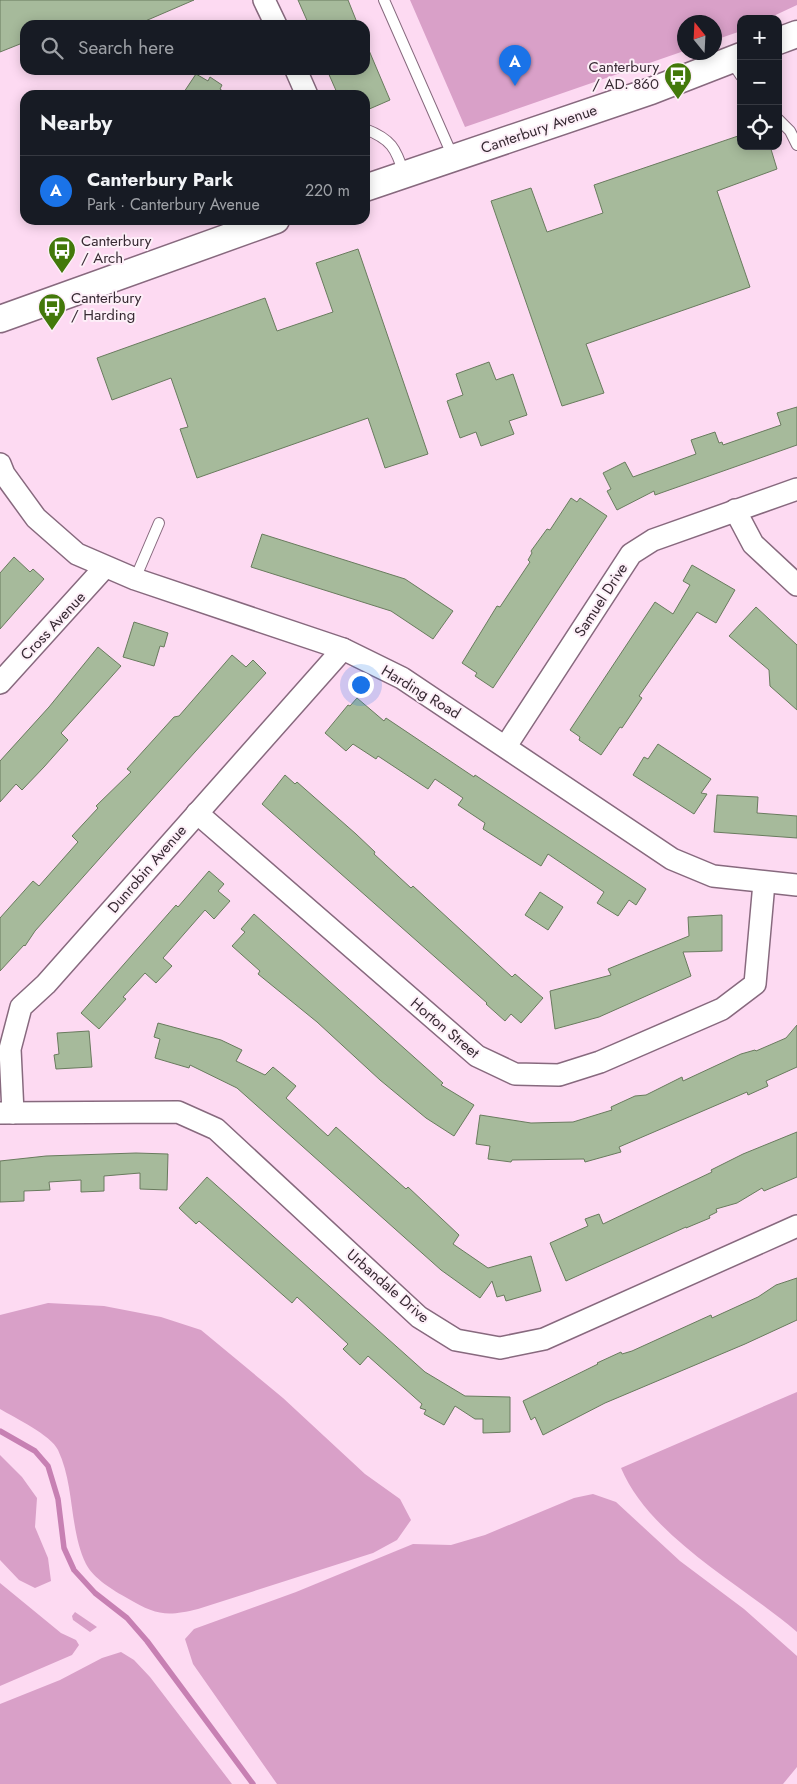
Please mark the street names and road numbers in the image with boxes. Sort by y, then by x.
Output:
street label: Canterbury Avenue [478,99,600,159]
street label: Samuel Drive [569,559,633,641]
street label: Cross Avenue [15,587,91,665]
street label: Harding Road [377,660,465,724]
street label: Dunrobin Avenue [102,820,192,918]
street label: Horton Street [406,993,485,1064]
street label: Urbandale Drive [342,1244,434,1328]

